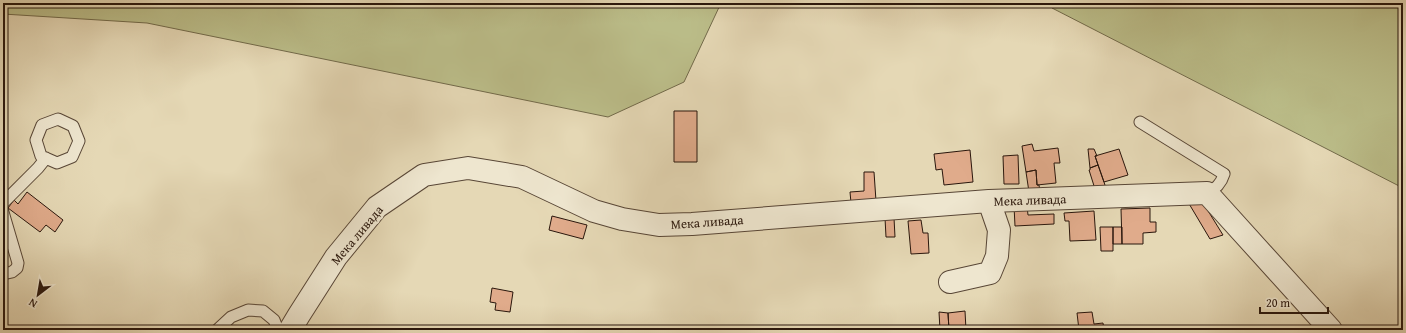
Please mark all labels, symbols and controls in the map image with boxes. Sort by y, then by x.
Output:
street label: Мека ливада [993,189,1068,211]
street label: Мека ливада [326,200,388,269]
street label: Мека ливада [670,210,745,234]
north arrow [18,275,58,315]
scale bar [1260,289,1328,315]
text: N [25,294,40,312]
text: 20 m [1266,294,1290,311]

